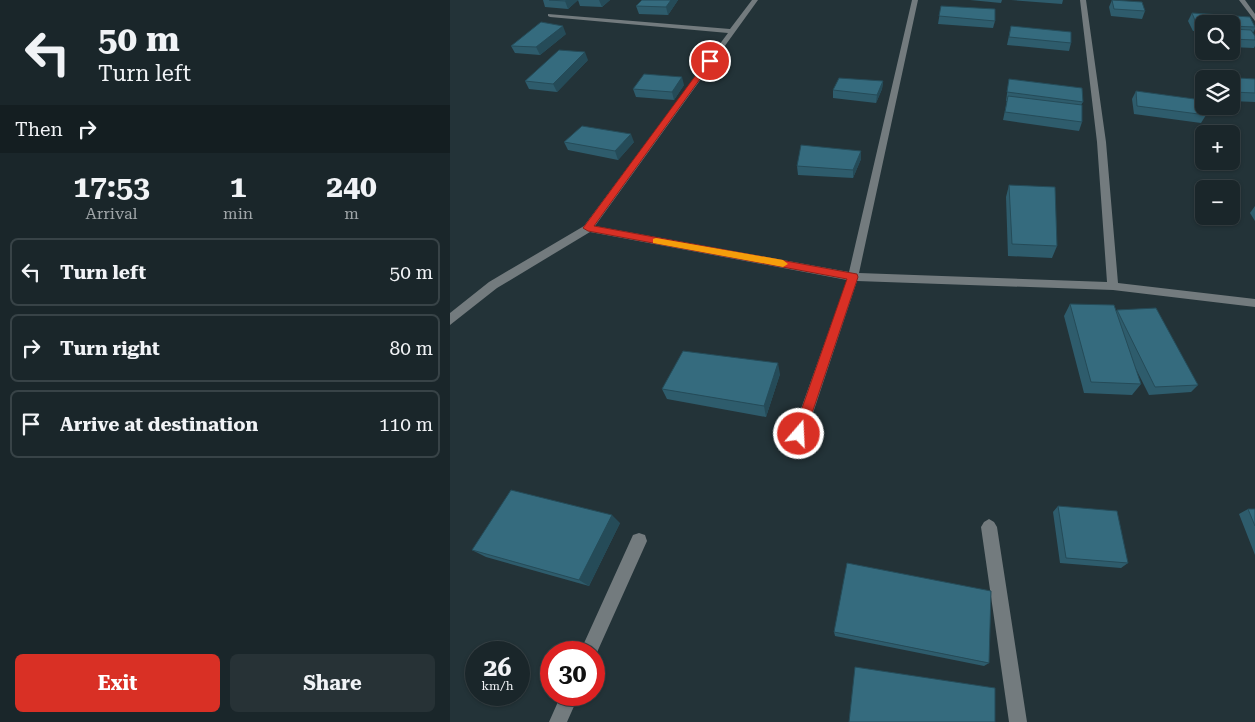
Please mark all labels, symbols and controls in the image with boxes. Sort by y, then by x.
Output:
map controls [1195,15,1240,225]
button: search [1195,15,1240,60]
text: 50 m [98,19,180,60]
icon: left [15,20,80,85]
pin [689,40,731,82]
icon: arrive [696,47,724,75]
text: Turn left [98,61,191,86]
button: layers [1195,70,1240,115]
icon: right [73,115,101,143]
text: Then [15,118,63,141]
button: + [1195,125,1240,170]
text: 17:53 [73,169,150,204]
text: 1 [230,169,246,204]
text: 240 [326,169,377,204]
button: − [1195,180,1240,225]
text: Arrival [86,204,138,223]
text: min [223,204,253,223]
text: m [344,204,359,223]
icon: left [17,258,45,286]
text: Turn left [60,261,146,284]
text: 50 m [390,261,433,284]
icon: right [17,334,45,362]
text: Turn right [60,337,160,360]
text: 80 m [390,337,433,360]
position arrow [772,407,824,459]
icon: arrive [17,410,45,438]
text: Arrive at destination [60,413,258,436]
text: 110 m [379,413,433,436]
speed limit sign: 30 [540,641,605,706]
text: 26 [483,653,512,682]
button: Exit [15,654,220,712]
button: Share [230,654,435,712]
text: km/h [481,679,514,693]

